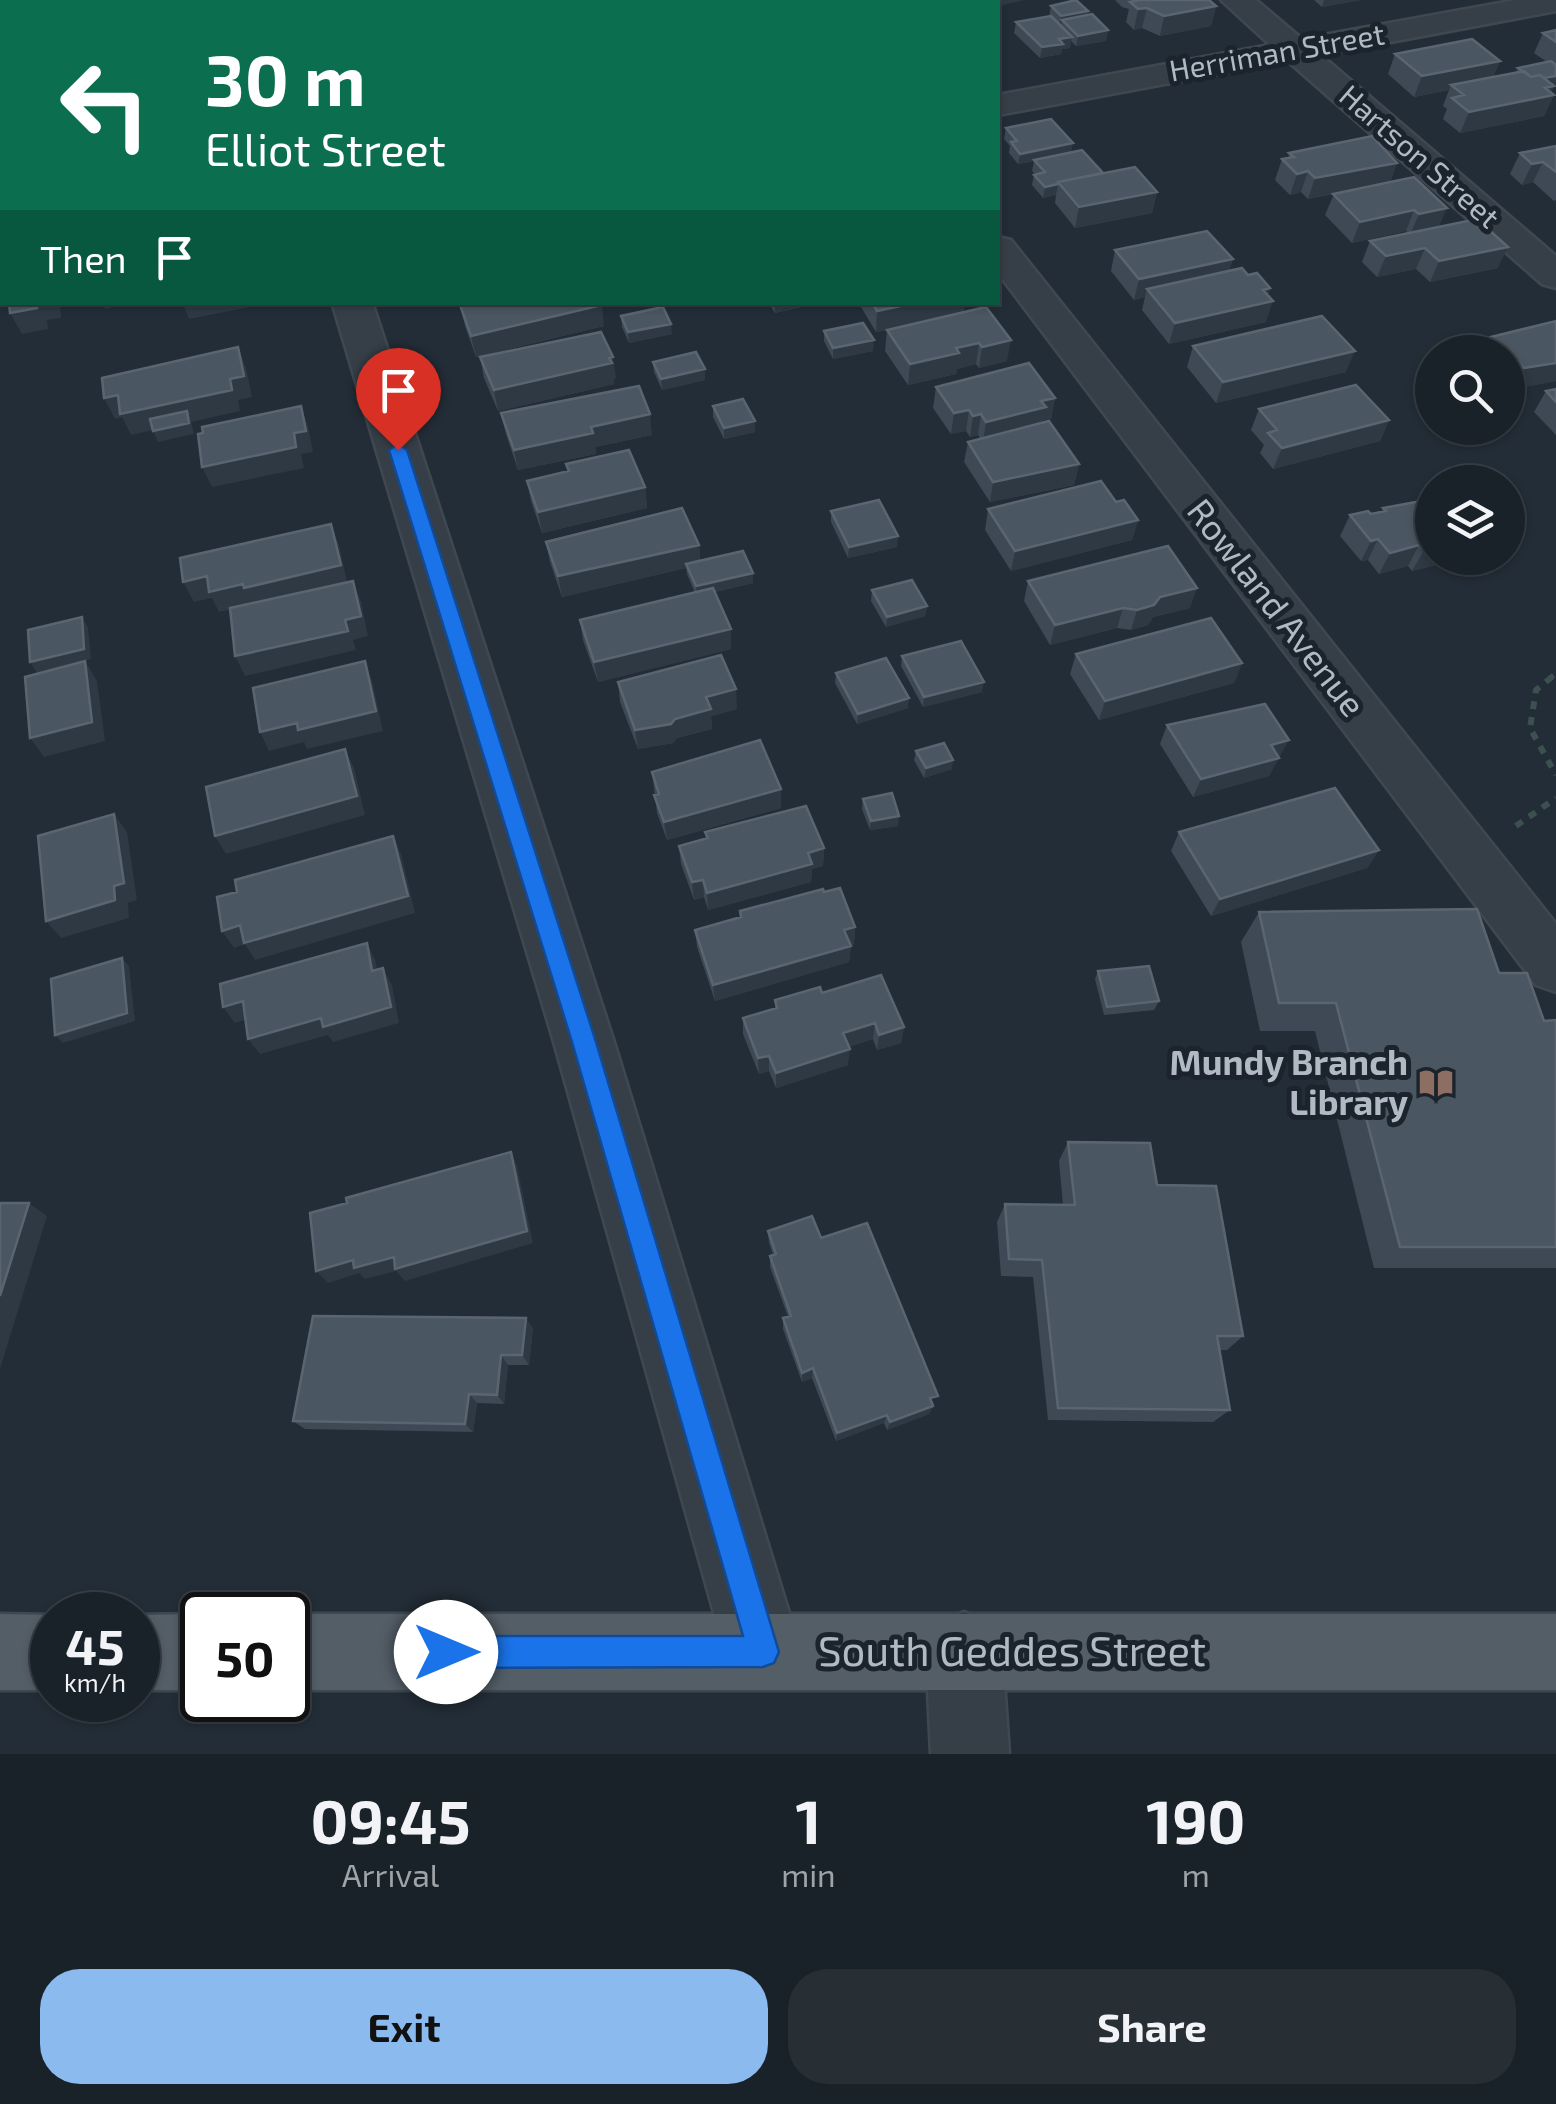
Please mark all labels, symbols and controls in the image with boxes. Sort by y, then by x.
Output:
street label: Herriman Street [1166,14,1387,88]
text: 30 m [205,36,366,120]
icon: left [40,40,170,170]
street label: Hartson Street [1333,76,1507,235]
text: Elliot Street [205,121,446,175]
icon: arrive [147,230,202,285]
text: Then [40,235,127,281]
map controls [1415,335,1525,575]
button: search [1415,335,1525,445]
pin [356,348,441,451]
icon: arrive [371,363,426,418]
button: layers [1415,465,1525,575]
street label: Rowland Avenue [1180,490,1375,724]
place label: Mundy Branch Library [1170,1040,1408,1123]
library icon: Mundy Branch Library [1417,1064,1455,1102]
speed limit sign: 50 [180,1592,310,1722]
position arrow [394,1600,498,1704]
text: 45 [65,1615,125,1675]
street label: South Geddes Street [818,1624,1206,1674]
text: km/h [64,1667,126,1697]
text: 09:45 [311,1784,471,1856]
text: 1 [795,1784,821,1856]
text: 190 [1146,1784,1245,1856]
text: Arrival [342,1855,439,1893]
text: min [781,1855,836,1893]
text: m [1182,1855,1210,1893]
button: Exit [40,1969,768,2084]
button: Share [788,1969,1516,2084]

